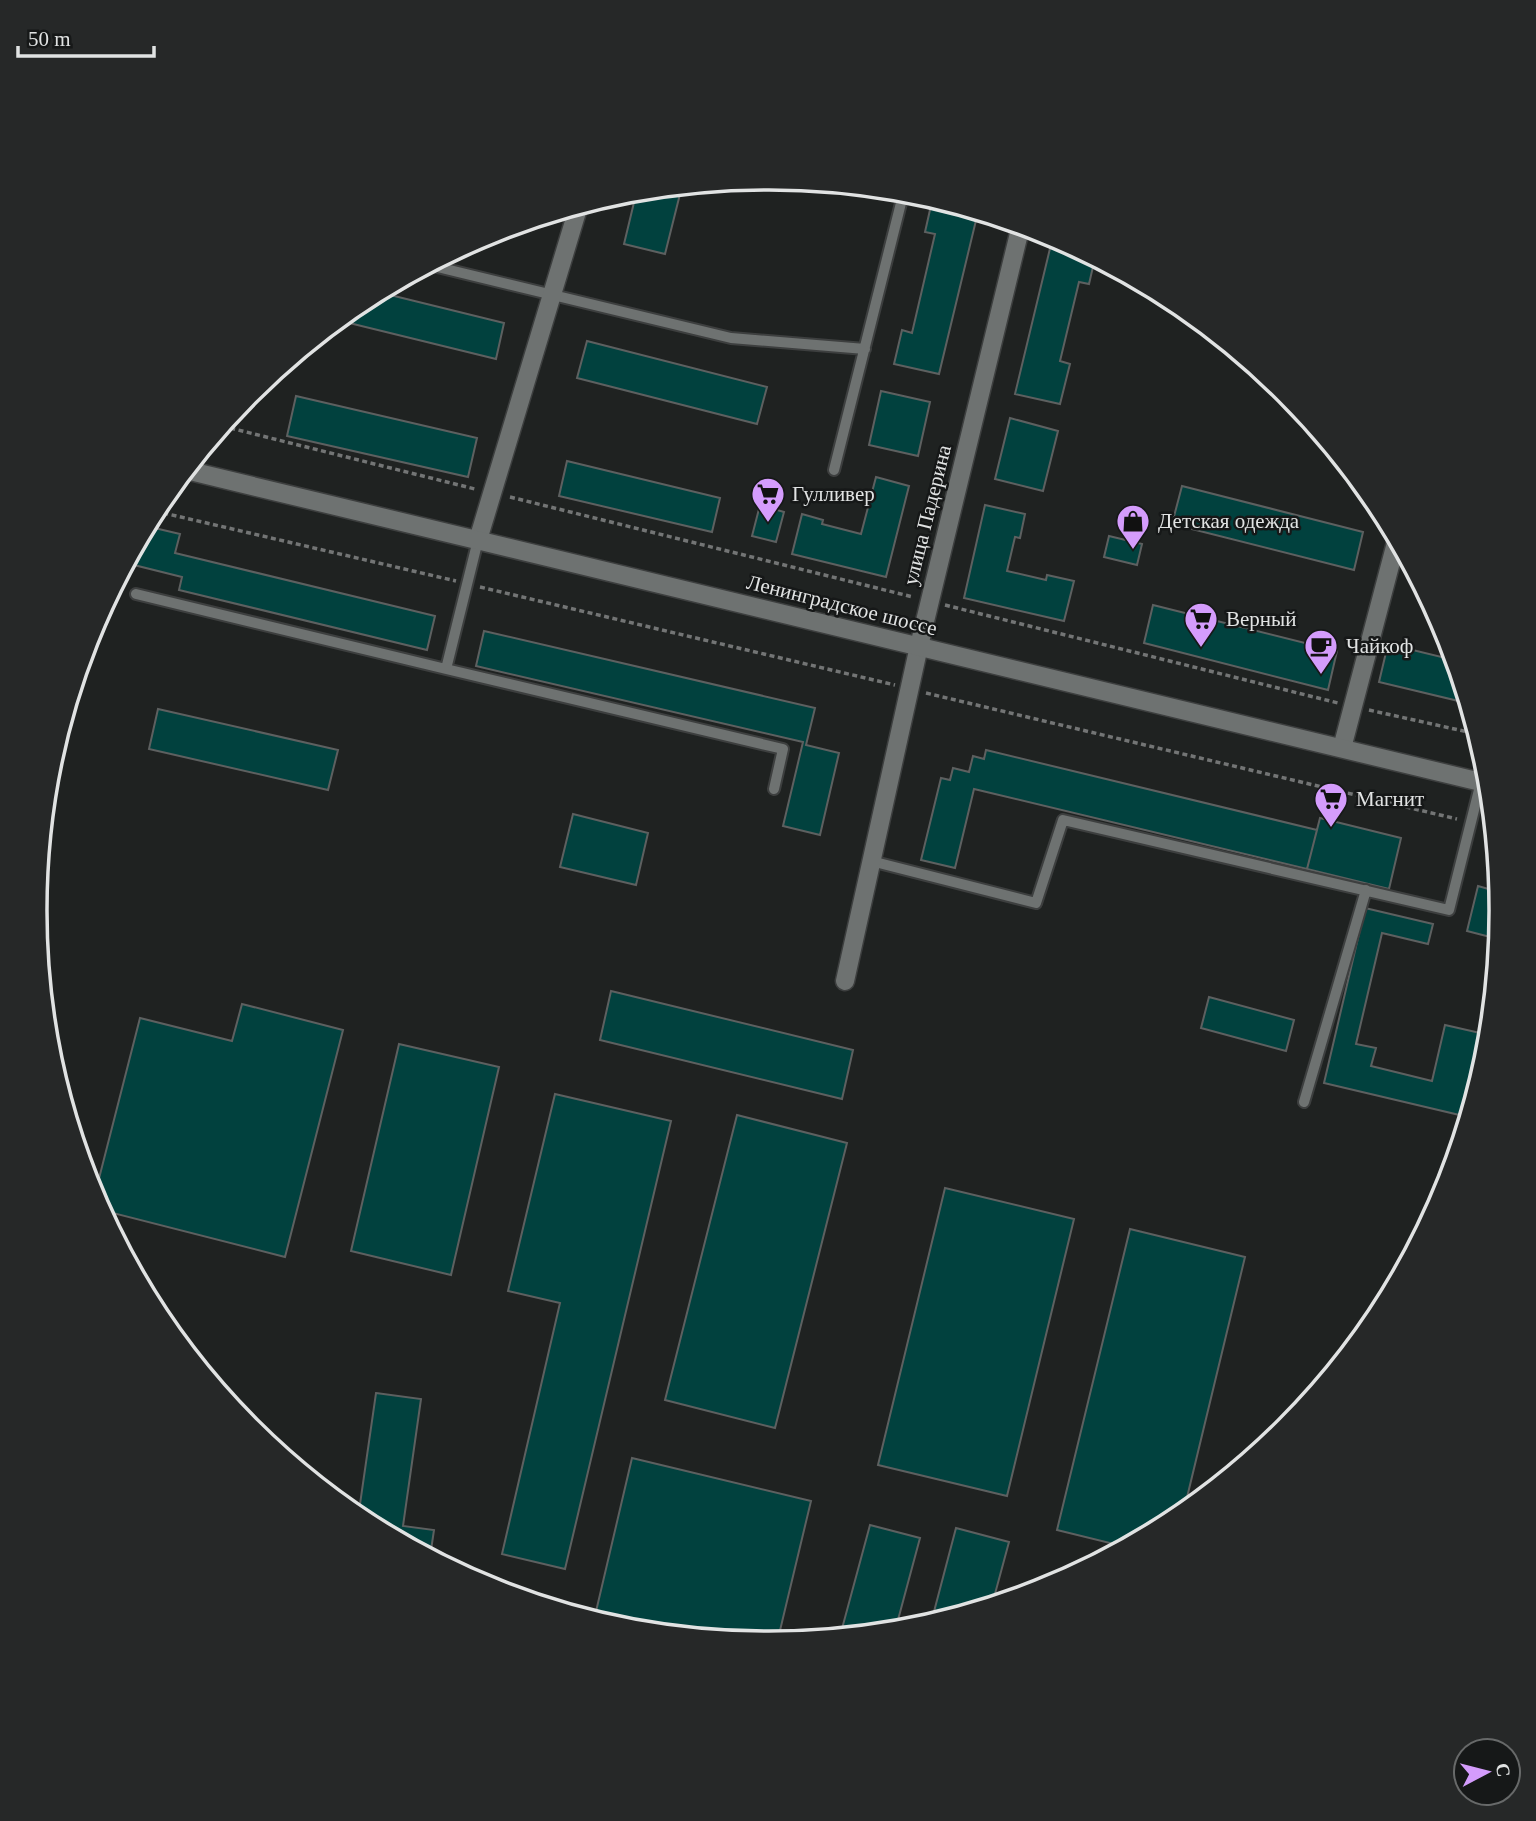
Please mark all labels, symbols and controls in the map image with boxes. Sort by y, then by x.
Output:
scale bar [18,14,154,58]
text: 50 m [28,27,71,51]
street label: улица Падерина [898,442,956,588]
supermarket icon: Гулливер [749,475,787,524]
place label: Гулливер [792,482,875,506]
shop icon: Детская одежда [1114,502,1152,551]
place label: Детская одежда [1158,509,1300,533]
street label: Ленинградское шоссе [744,570,940,640]
supermarket icon: Верный [1182,600,1220,649]
place label: Верный [1226,607,1296,631]
cafe icon: Чайкоф [1302,627,1340,676]
place label: Чайкоф [1346,634,1413,658]
supermarket icon: Магнит [1312,780,1350,829]
place label: Магнит [1356,787,1424,811]
north arrow [1452,1737,1522,1807]
text: С [1492,1762,1515,1778]

